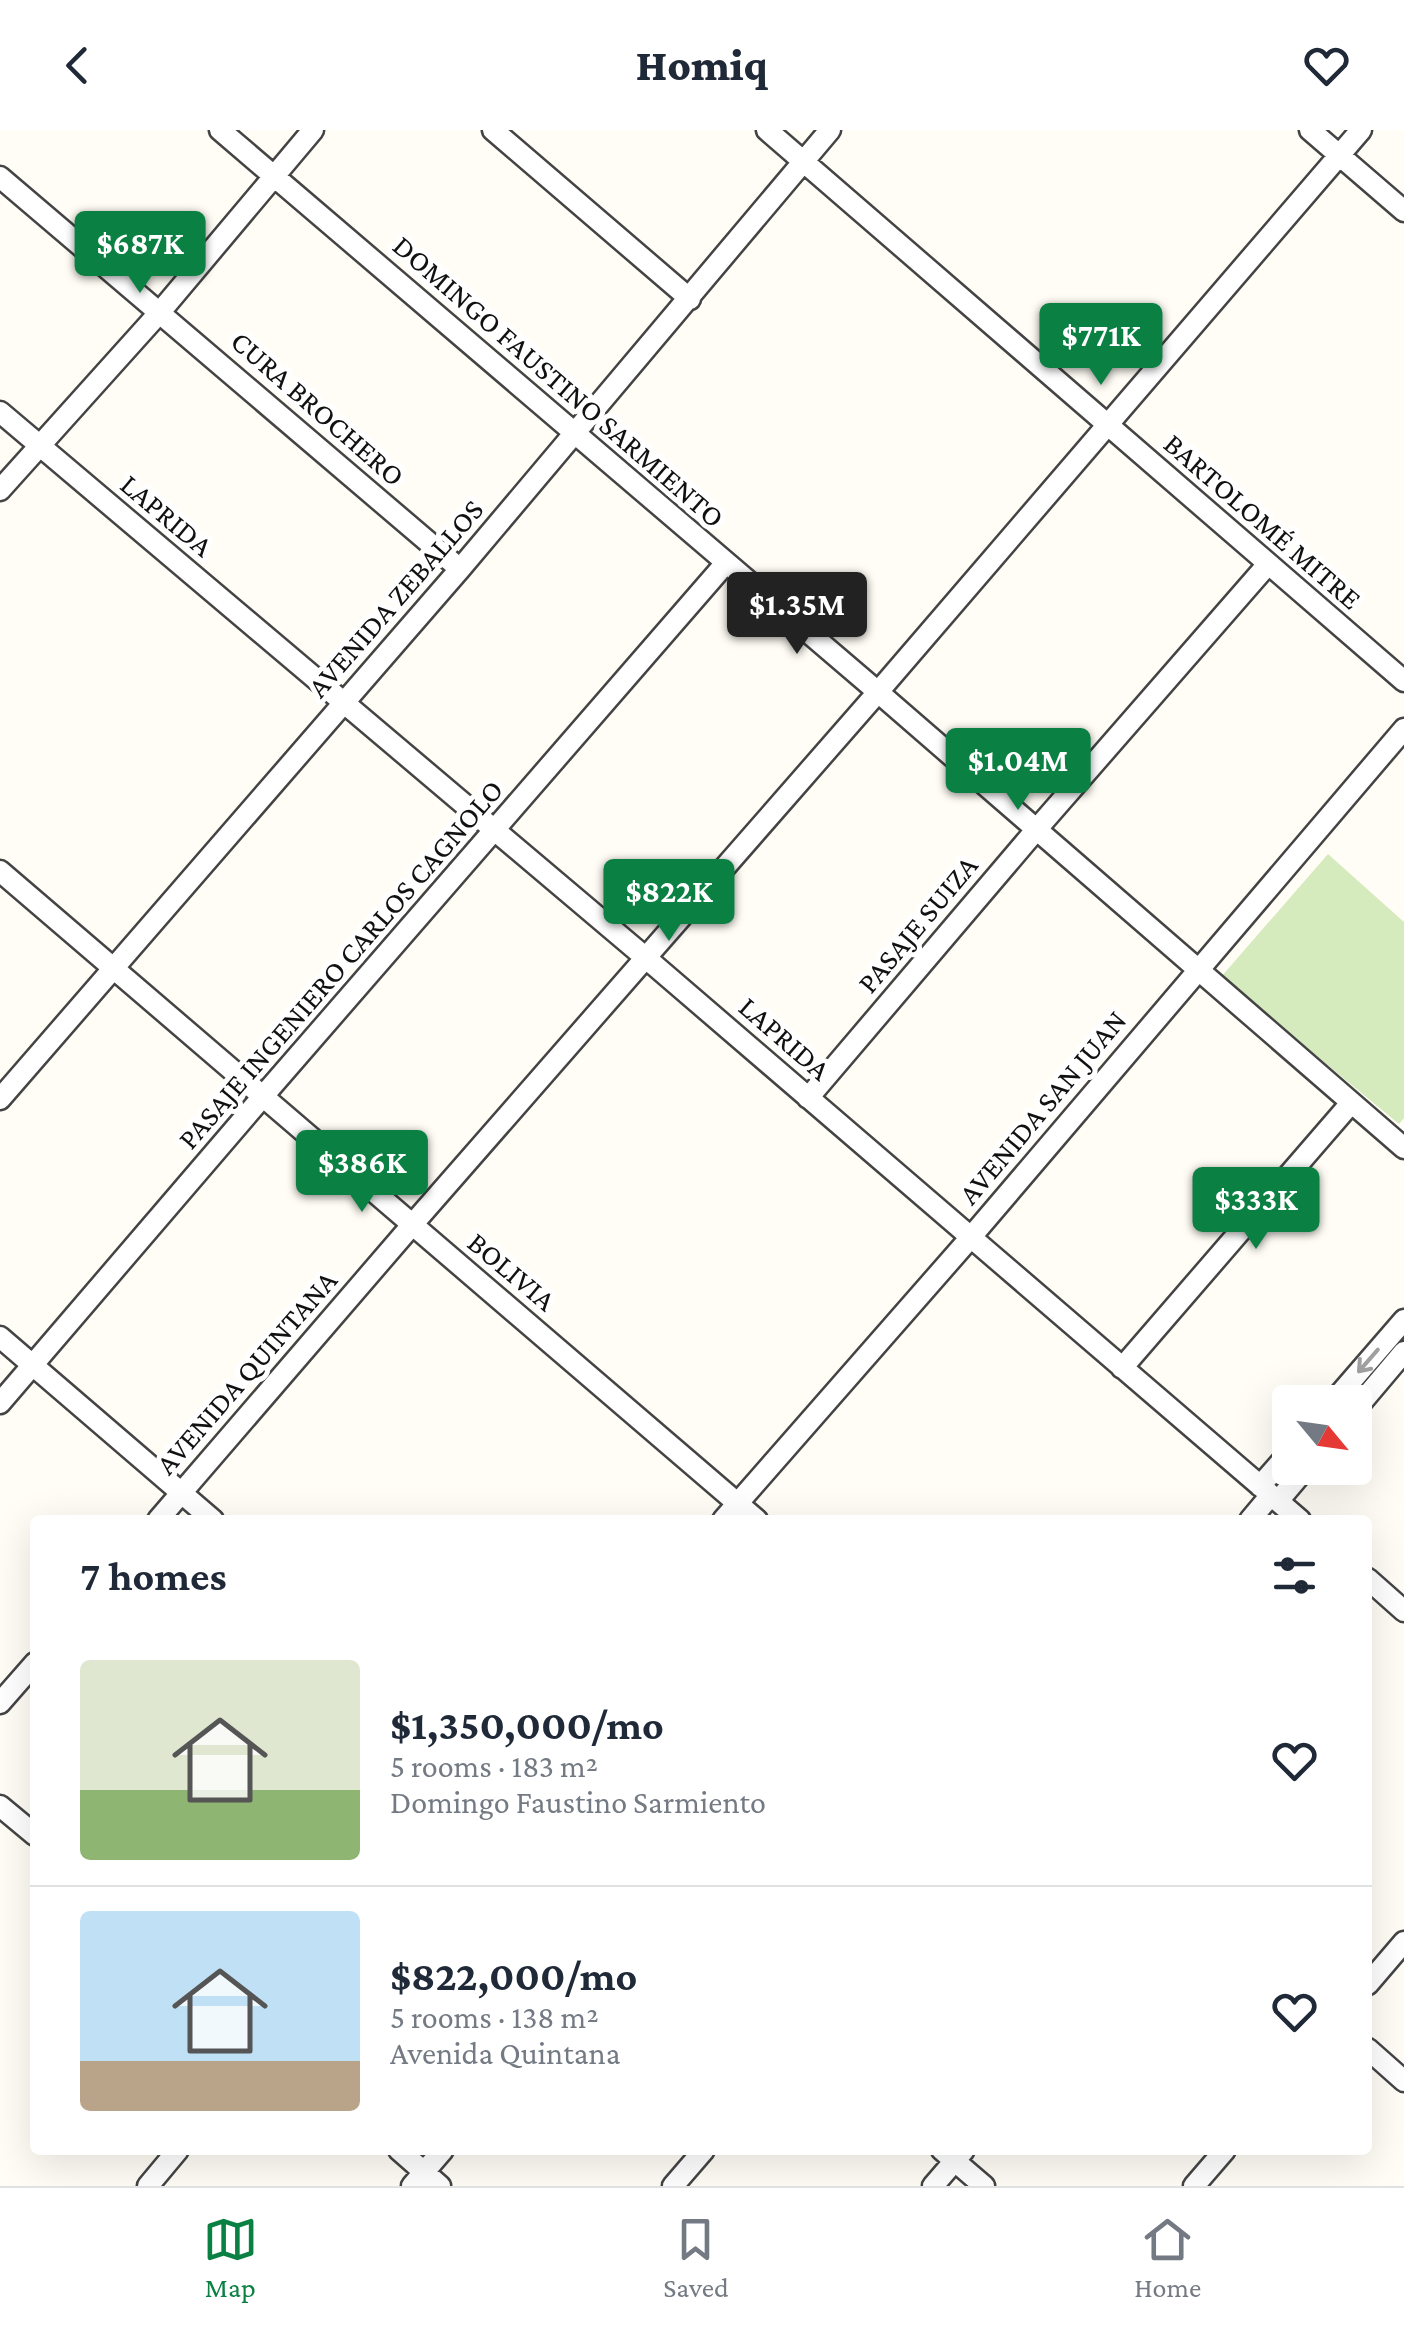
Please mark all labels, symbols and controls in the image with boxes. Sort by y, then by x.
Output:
icon: back [50,38,105,93]
icon: heart [1299,38,1354,93]
text: Homiq [636,40,768,90]
pin: $687K [70,211,210,296]
text: $687K [97,225,183,261]
street label: DOMINGO FAUSTINO SARMIENTO [387,228,731,534]
pin: $771K [1031,303,1171,388]
text: $771K [1061,317,1141,353]
street label: CURA BROCHERO [225,324,411,492]
street label: BARTOLOMÉ MITRE [1158,426,1368,616]
street label: LAPRIDA [114,467,220,563]
street label: AVENIDA ZEBALLOS [300,493,490,703]
pin: $1.35M [716,572,878,657]
text: $1.35M [749,586,845,622]
pin: $1.04M [937,728,1099,813]
text: $1.04M [968,742,1068,778]
street label: PASAJE INGENIERO CARLOS CAGNOLO [171,773,509,1155]
street label: PASAJE SUIZA [850,848,984,999]
pin: $822K [599,859,739,944]
text: $822K [625,873,713,909]
street label: LAPRIDA [733,990,838,1087]
street label: AVENIDA SAN JUAN [951,1004,1133,1210]
pin: $386K [292,1130,432,1215]
text: $386K [318,1144,406,1180]
pin: $333K [1186,1167,1326,1252]
text: $333K [1215,1181,1298,1217]
street label: BOLIVIA [462,1225,563,1318]
street label: AVENIDA QUINTANA [149,1263,344,1480]
one-way arrow [1357,1348,1380,1373]
north arrow [1272,1385,1372,1485]
map controls [1272,1385,1372,1485]
icon: filters [1267,1548,1322,1603]
text: 7 homes [80,1552,227,1599]
icon: home [160,1700,280,1820]
text: $1,350,000/mo [390,1701,664,1748]
icon: heart [1267,1733,1322,1788]
text: 5 rooms · 183 m² [390,1748,598,1784]
text: Domingo Faustino Sarmiento [390,1784,766,1820]
icon: home [160,1951,280,2071]
text: $822,000/mo [390,1952,637,1999]
icon: heart [1267,1984,1322,2039]
text: 5 rooms · 138 m² [390,1999,599,2035]
text: Avenida Quintana [390,2035,620,2071]
tab: Map [203,2212,258,2303]
tab: Saved [663,2212,729,2303]
tab: Home [1134,2212,1201,2303]

